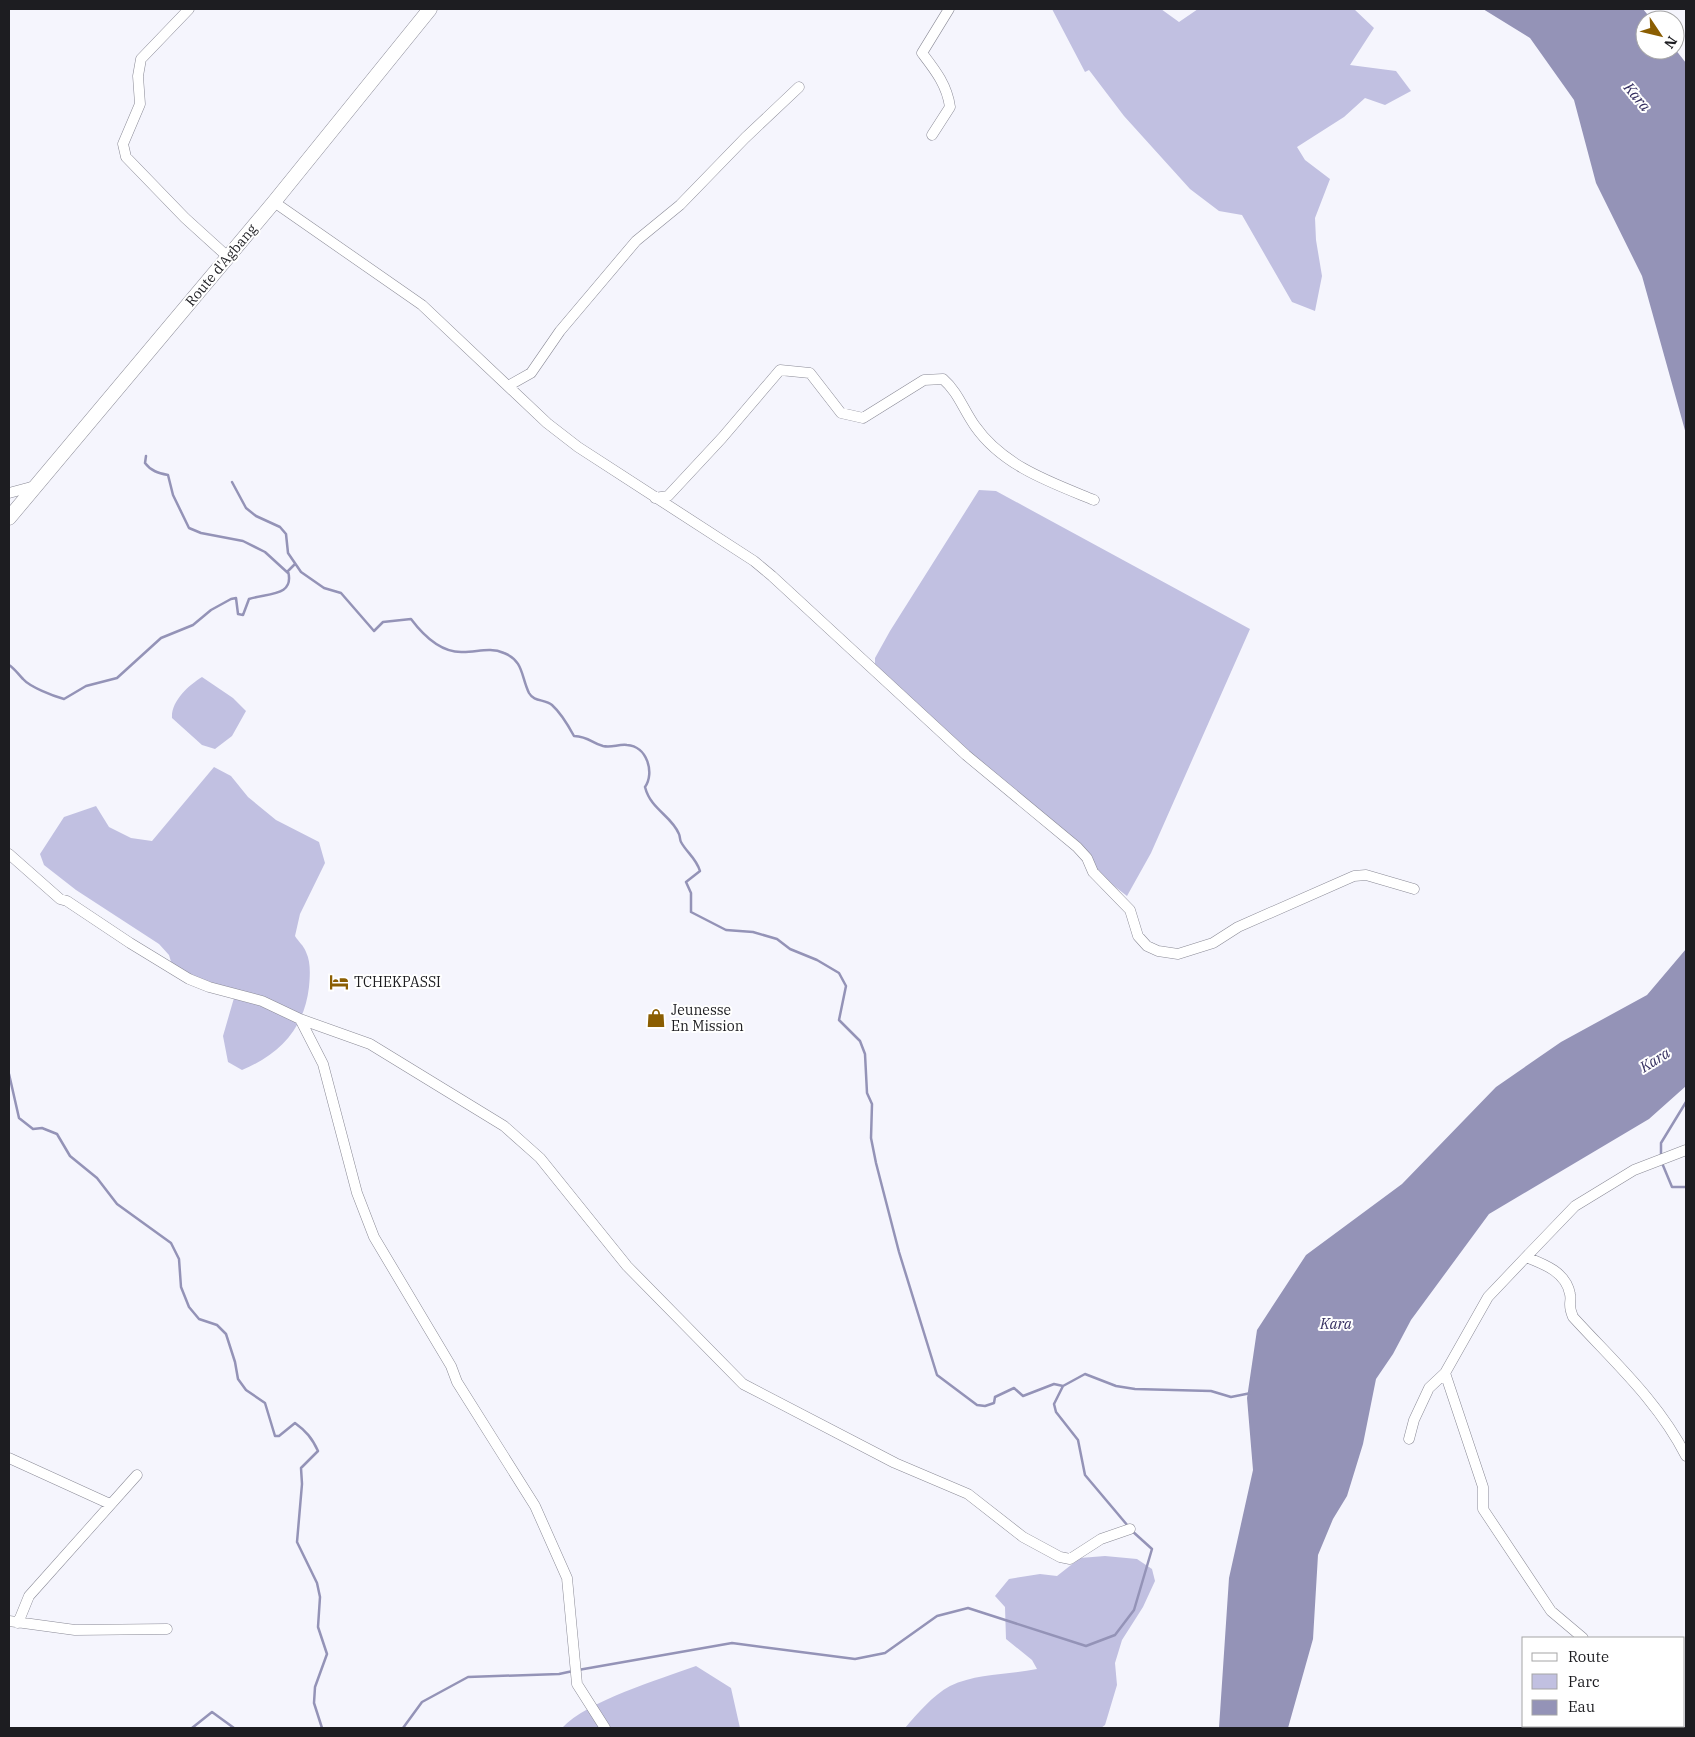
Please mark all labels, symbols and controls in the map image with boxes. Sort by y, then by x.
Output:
north arrow [1635,10,1685,60]
text: N [1660,33,1681,52]
water label: Kara [1619,78,1655,116]
street label: Route d'Agbang [181,220,261,310]
hotel icon: TCHEKPASSI [328,971,350,993]
place label: TCHEKPASSI [354,973,441,991]
place label: Jeunesse En Mission [671,1001,744,1035]
shop icon: Jeunesse En Mission [645,1007,667,1029]
water label: Kara [1635,1043,1674,1077]
water label: Kara [1319,1314,1353,1333]
legend [1522,1637,1685,1727]
text: Route [1568,1647,1609,1666]
text: Parc [1568,1672,1600,1691]
text: Eau [1568,1697,1595,1716]

